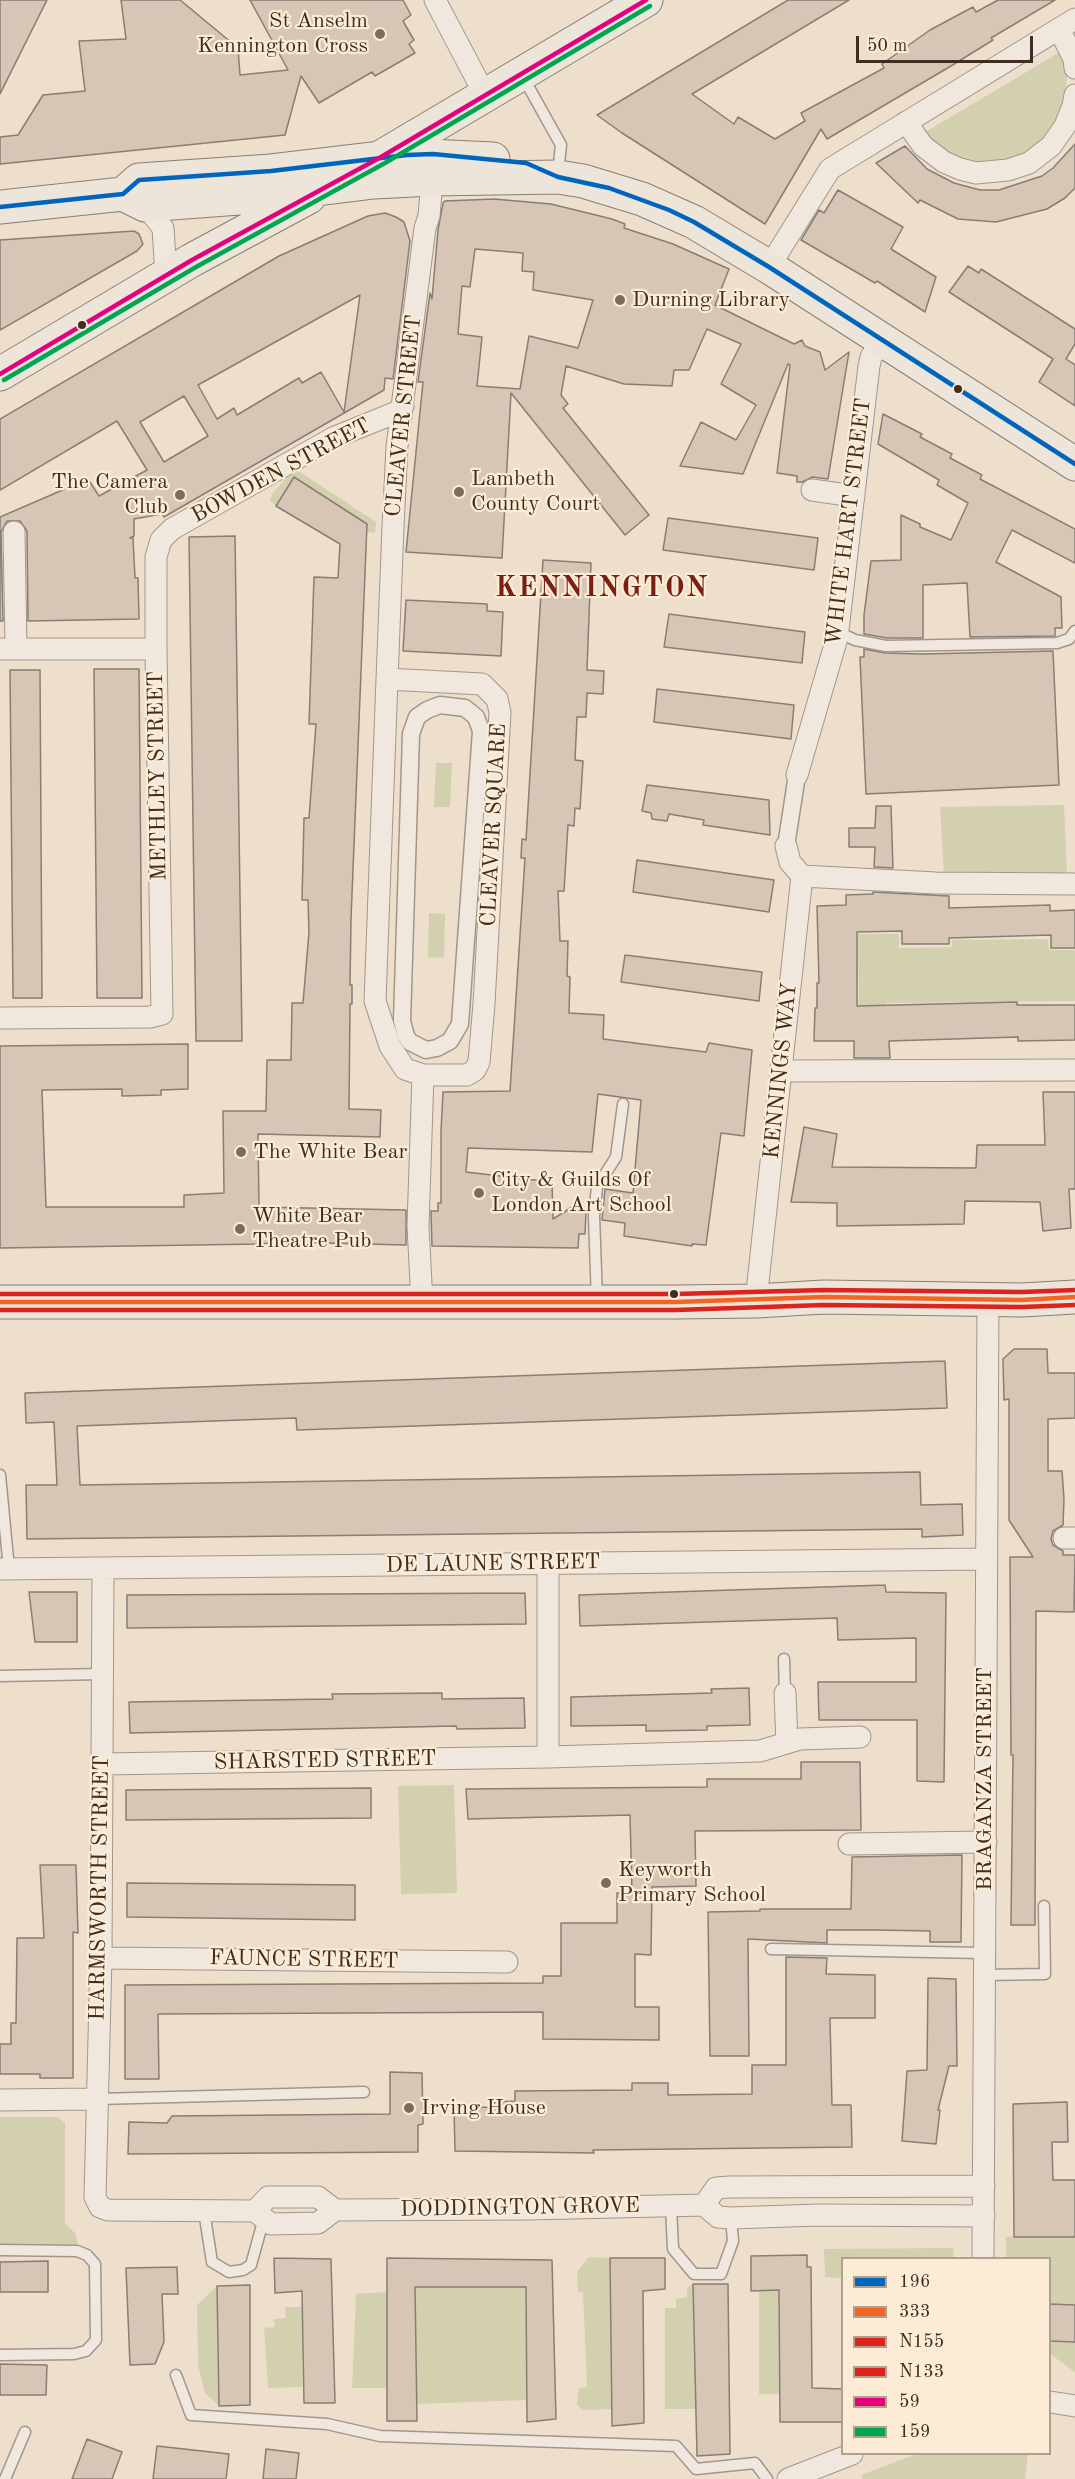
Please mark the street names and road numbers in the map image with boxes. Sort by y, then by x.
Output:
street label: CLEAVER STREET [380,314,428,518]
street label: WHITE HART STREET [821,397,877,647]
street label: BOWDEN STREET [187,413,375,529]
street label: METHLEY STREET [143,671,173,881]
street label: CLEAVER SQUARE [475,723,513,927]
street label: KENNINGS WAY [759,981,803,1161]
street label: DE LAUNE STREET [385,1549,601,1579]
street label: BRAGANZA STREET [972,1667,998,1891]
street label: SHARSTED STREET [214,1746,436,1776]
street label: HARMSWORTH STREET [84,1755,116,2021]
street label: FAUNCE STREET [209,1945,399,1975]
street label: DODDINGTON GROVE [400,2193,640,2223]

